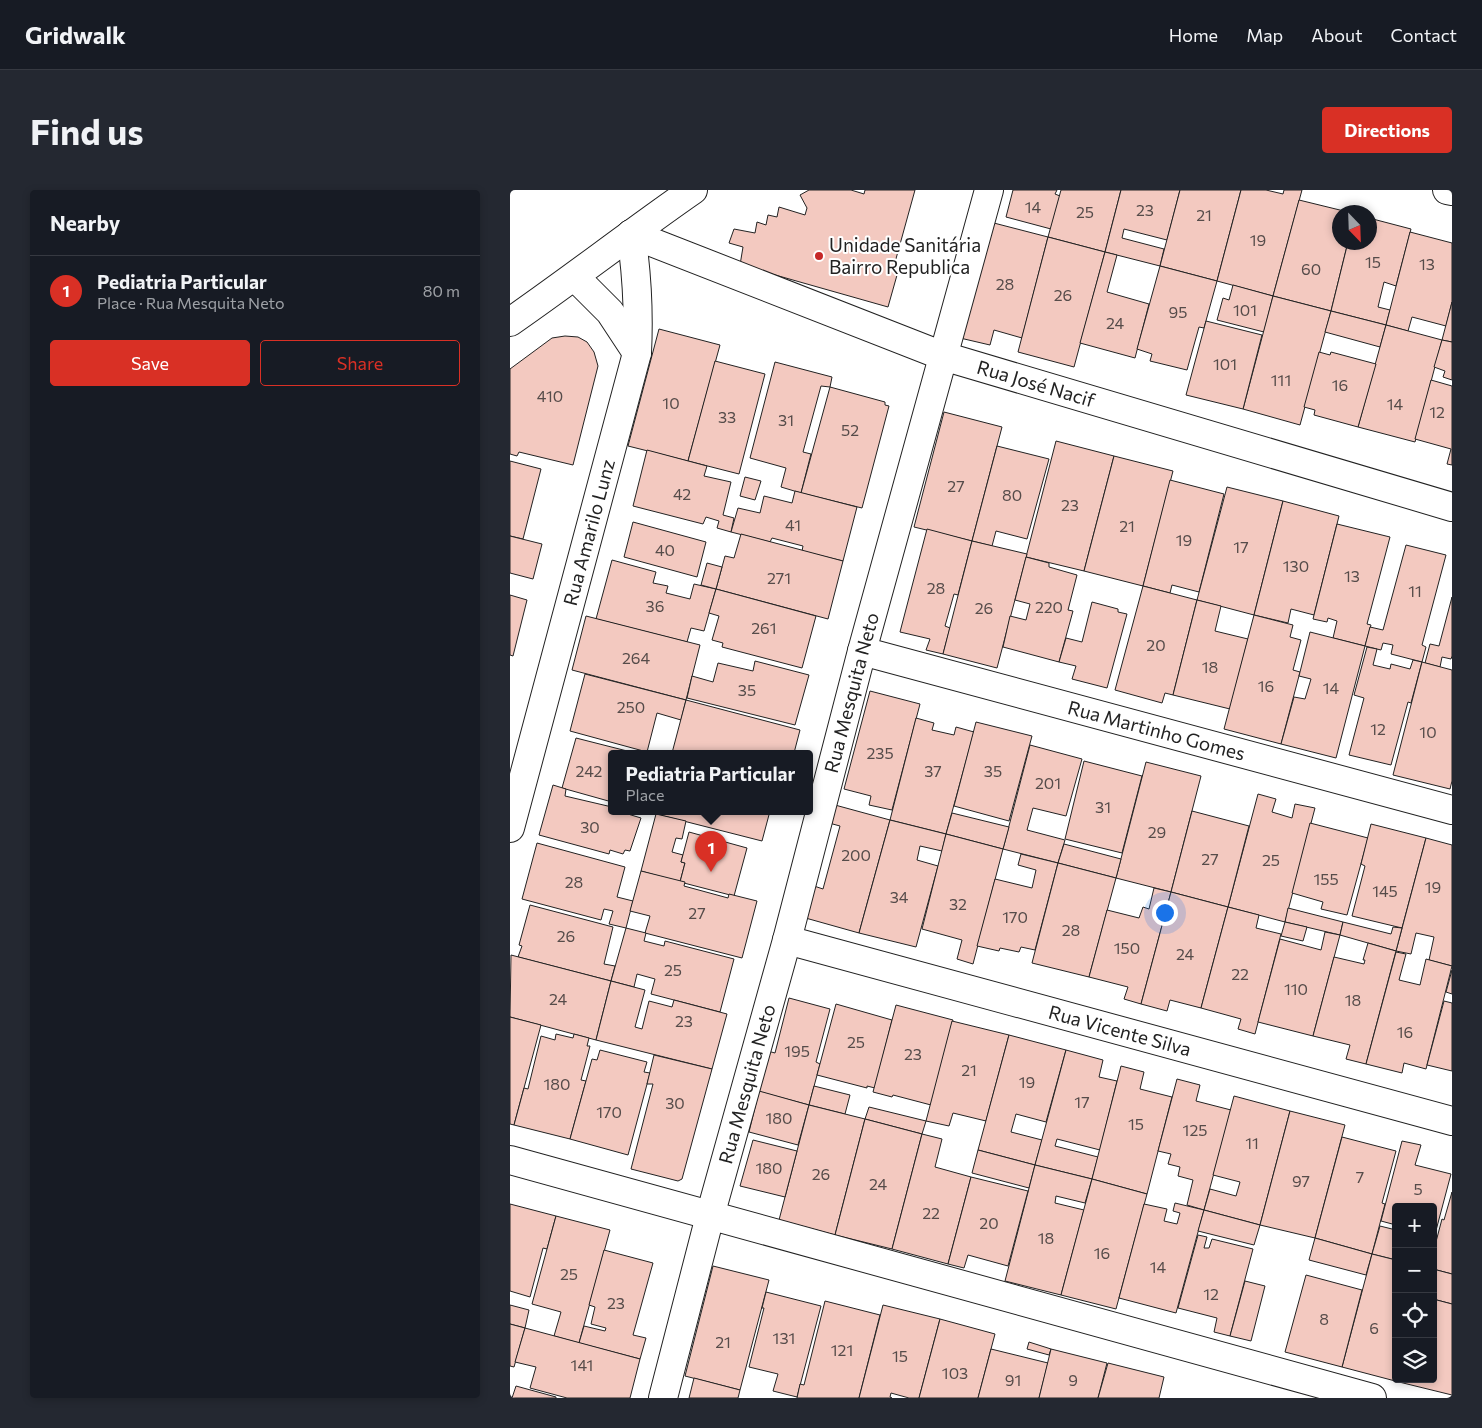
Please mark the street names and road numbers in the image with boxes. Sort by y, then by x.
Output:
street label: Rua José Nacif [974,355,1098,412]
street label: Rua Amarilo Lunz [558,457,619,608]
street label: Rua Mesquita Neto [819,610,883,775]
street label: Rua Martinho Gomes [1066,695,1248,765]
street label: Rua Vicente Silva [1046,1000,1194,1060]
street label: Rua Mesquita Neto [713,1001,780,1166]

